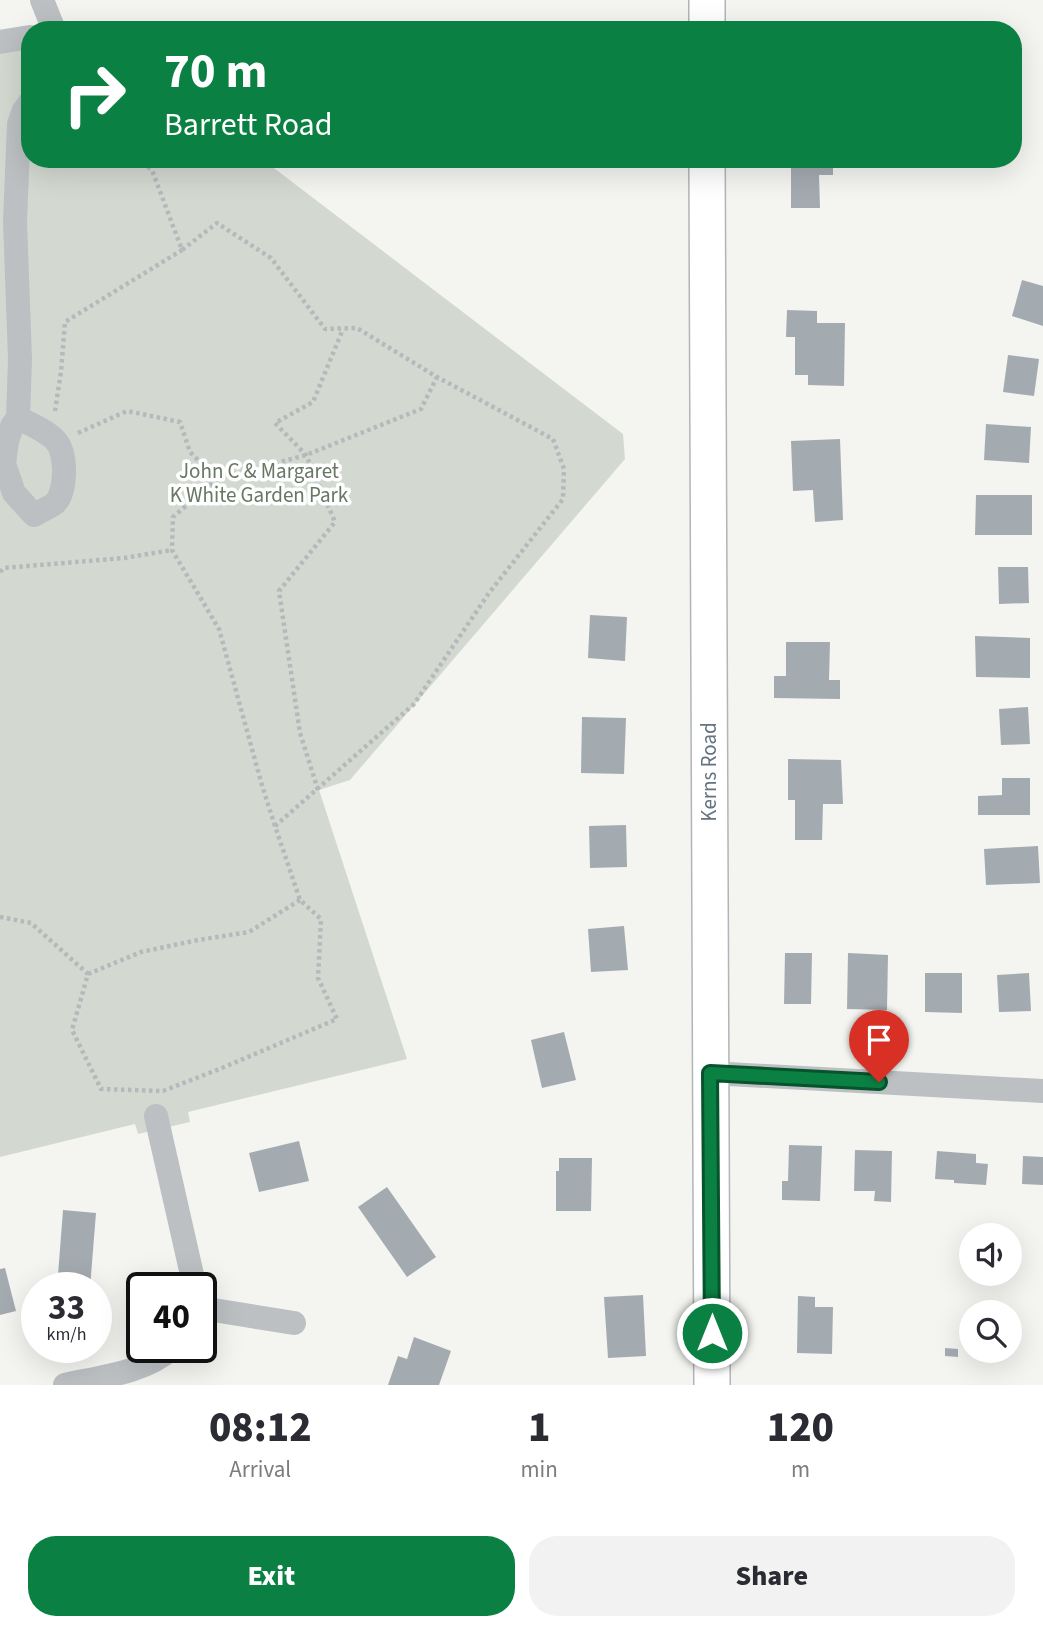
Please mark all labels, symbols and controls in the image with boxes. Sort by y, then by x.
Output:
text: 70 m [164,37,268,107]
icon: right [49,49,140,140]
text: Barrett Road [164,102,332,148]
park label: John C & Margaret K White Garden Park [170,456,349,510]
street label: Kerns Road [694,722,724,822]
pin [849,1010,909,1082]
icon: arrive [860,1021,898,1059]
map controls [959,1223,1022,1363]
button: sound [959,1223,1022,1286]
speed limit sign: 40 [126,1272,217,1363]
text: 33 [48,1283,85,1333]
position arrow [675,1296,749,1370]
button: search [959,1300,1022,1363]
text: km/h [47,1322,86,1347]
text: 08:12 [209,1398,312,1458]
text: 1 [528,1398,550,1458]
text: 120 [767,1398,834,1458]
text: Arrival [229,1453,291,1486]
text: min [521,1453,558,1486]
text: m [791,1453,810,1486]
button: Exit [28,1536,515,1616]
button: Share [529,1536,1015,1616]

